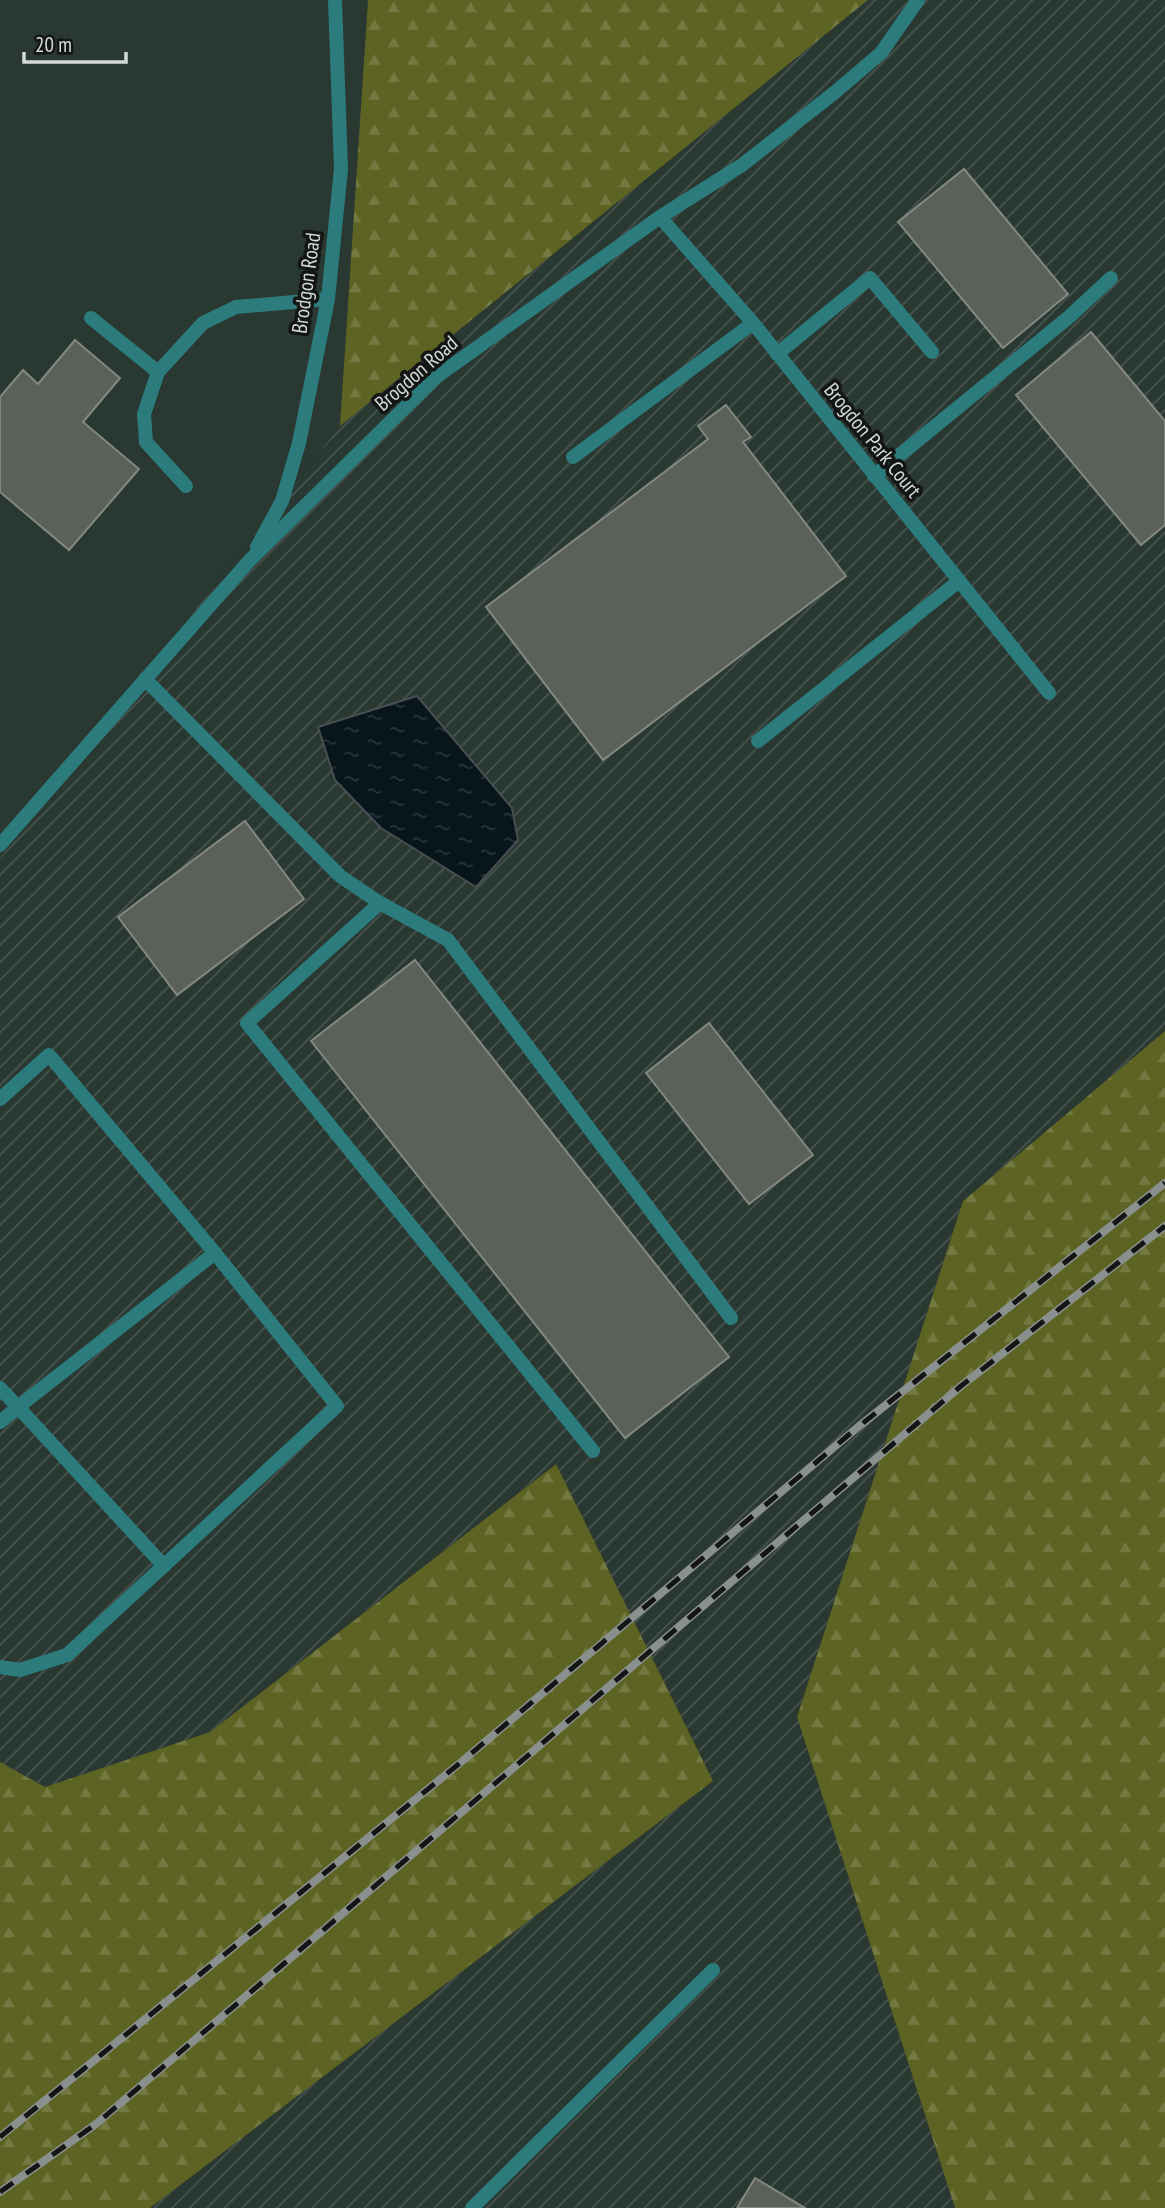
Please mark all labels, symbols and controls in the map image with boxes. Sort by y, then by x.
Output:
scale bar [24,21,126,65]
text: 20 m [35,31,72,58]
street label: Brodgon Road [286,231,326,335]
street label: Brogdon Road [369,330,463,416]
street label: Brogdon Park Court [818,377,928,503]

